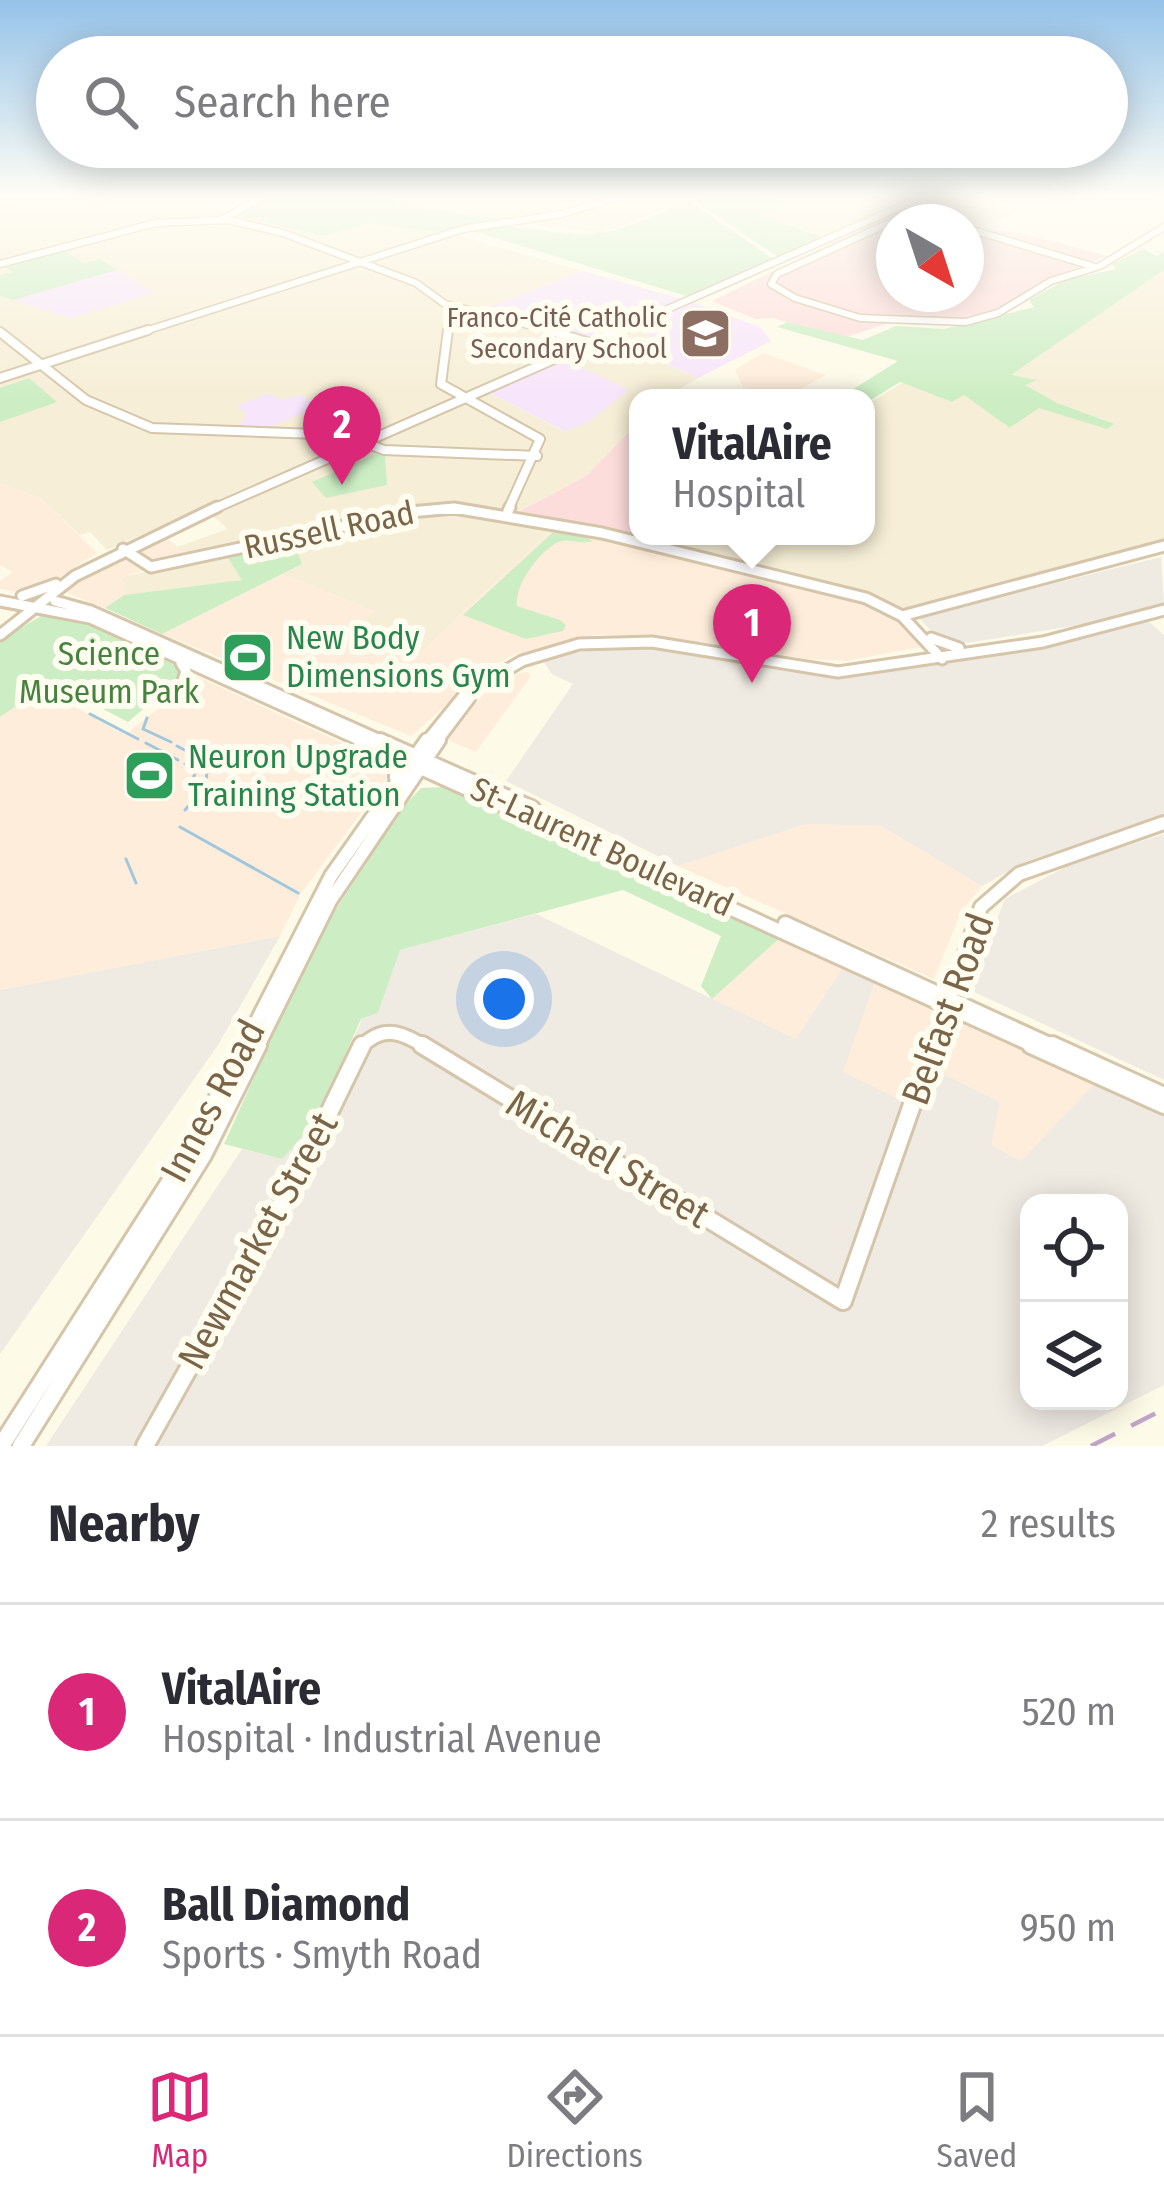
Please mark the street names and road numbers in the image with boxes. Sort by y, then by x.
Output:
street label: Russell Road [240,492,418,568]
street label: St-Laurent Boulevard [465,769,739,925]
street label: Belfast Road [892,907,1004,1111]
street label: Innes Road [151,1012,275,1190]
street label: Michael Street [498,1080,718,1238]
street label: Newmarket Street [169,1105,348,1377]

